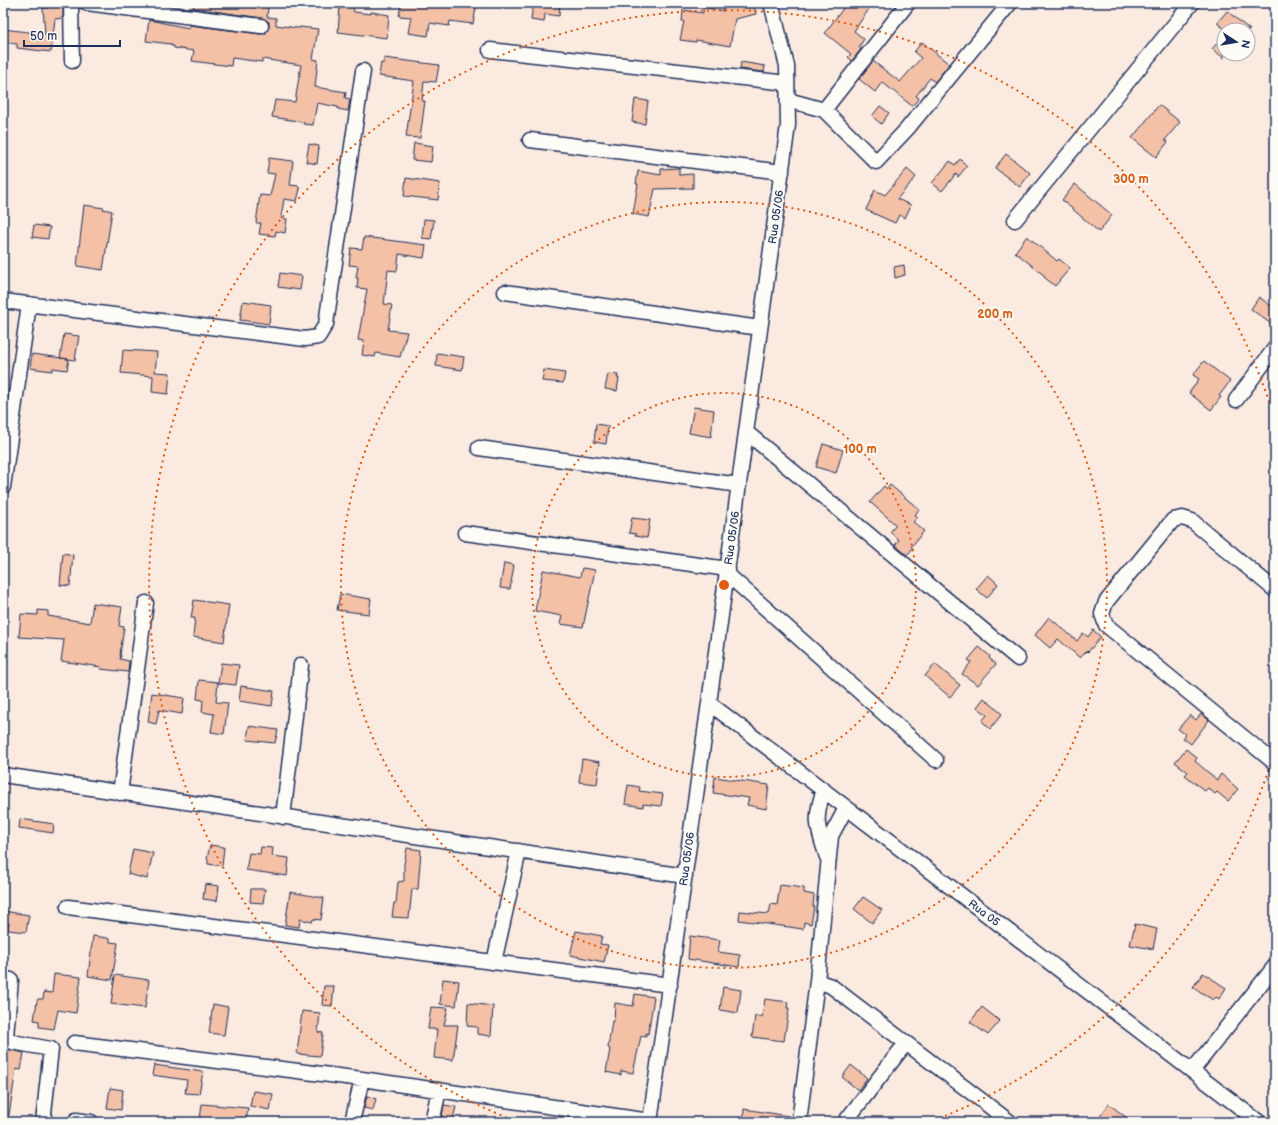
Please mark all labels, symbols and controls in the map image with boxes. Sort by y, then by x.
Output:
scale bar [24,22,120,48]
north arrow [1216,22,1256,62]
text: 50 m [30,29,57,44]
text: N [1238,39,1253,49]
text: 300 m [1113,172,1149,187]
street label: Rua 05/06 [766,189,786,245]
text: 200 m [977,307,1013,322]
text: 100 m [843,442,877,457]
street label: Rua 05/06 [722,510,742,566]
centre of rings [717,578,731,592]
street label: Rua 05/06 [677,831,697,887]
street label: Rua 05 [966,897,1002,929]

